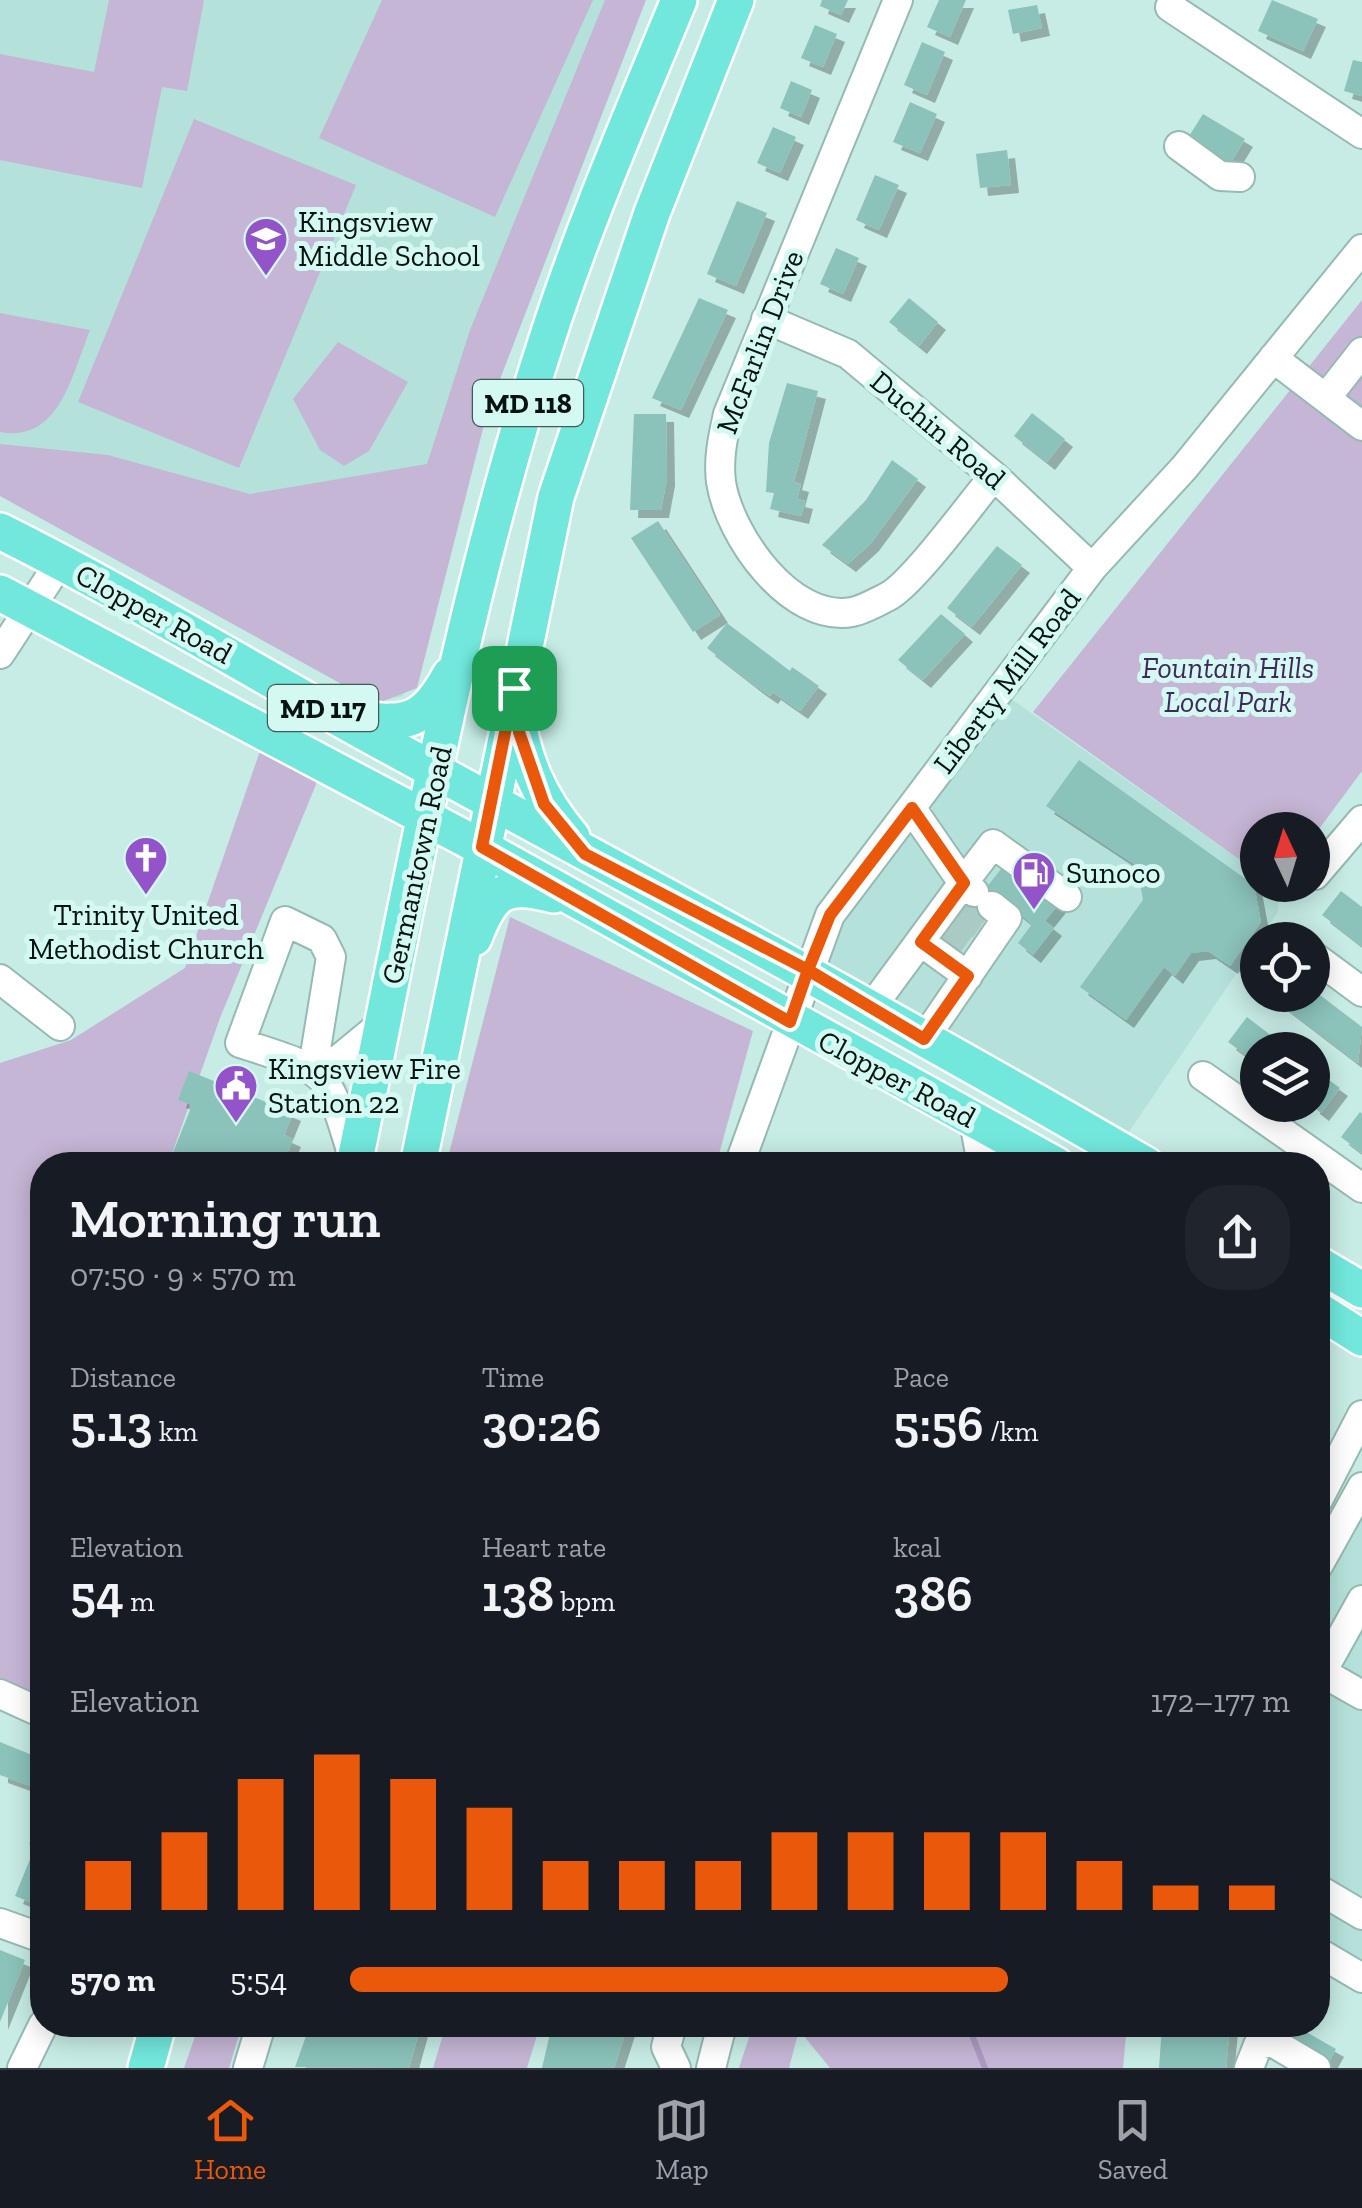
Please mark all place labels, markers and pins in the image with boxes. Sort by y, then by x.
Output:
place label: Kingsview Middle School [298,204,480,274]
school or university icon: Kingsview Middle School [243,216,289,277]
pin [472,646,557,731]
church icon: Trinity United Methodist Church [123,835,169,896]
fuel station icon: Sunoco [1011,850,1057,911]
place label: Sunoco [1066,855,1161,891]
place label: Trinity United Methodist Church [28,897,264,967]
place label: Kingsview Fire Station 22 [268,1051,461,1121]
public building icon: Kingsview Fire Station 22 [213,1063,259,1124]

